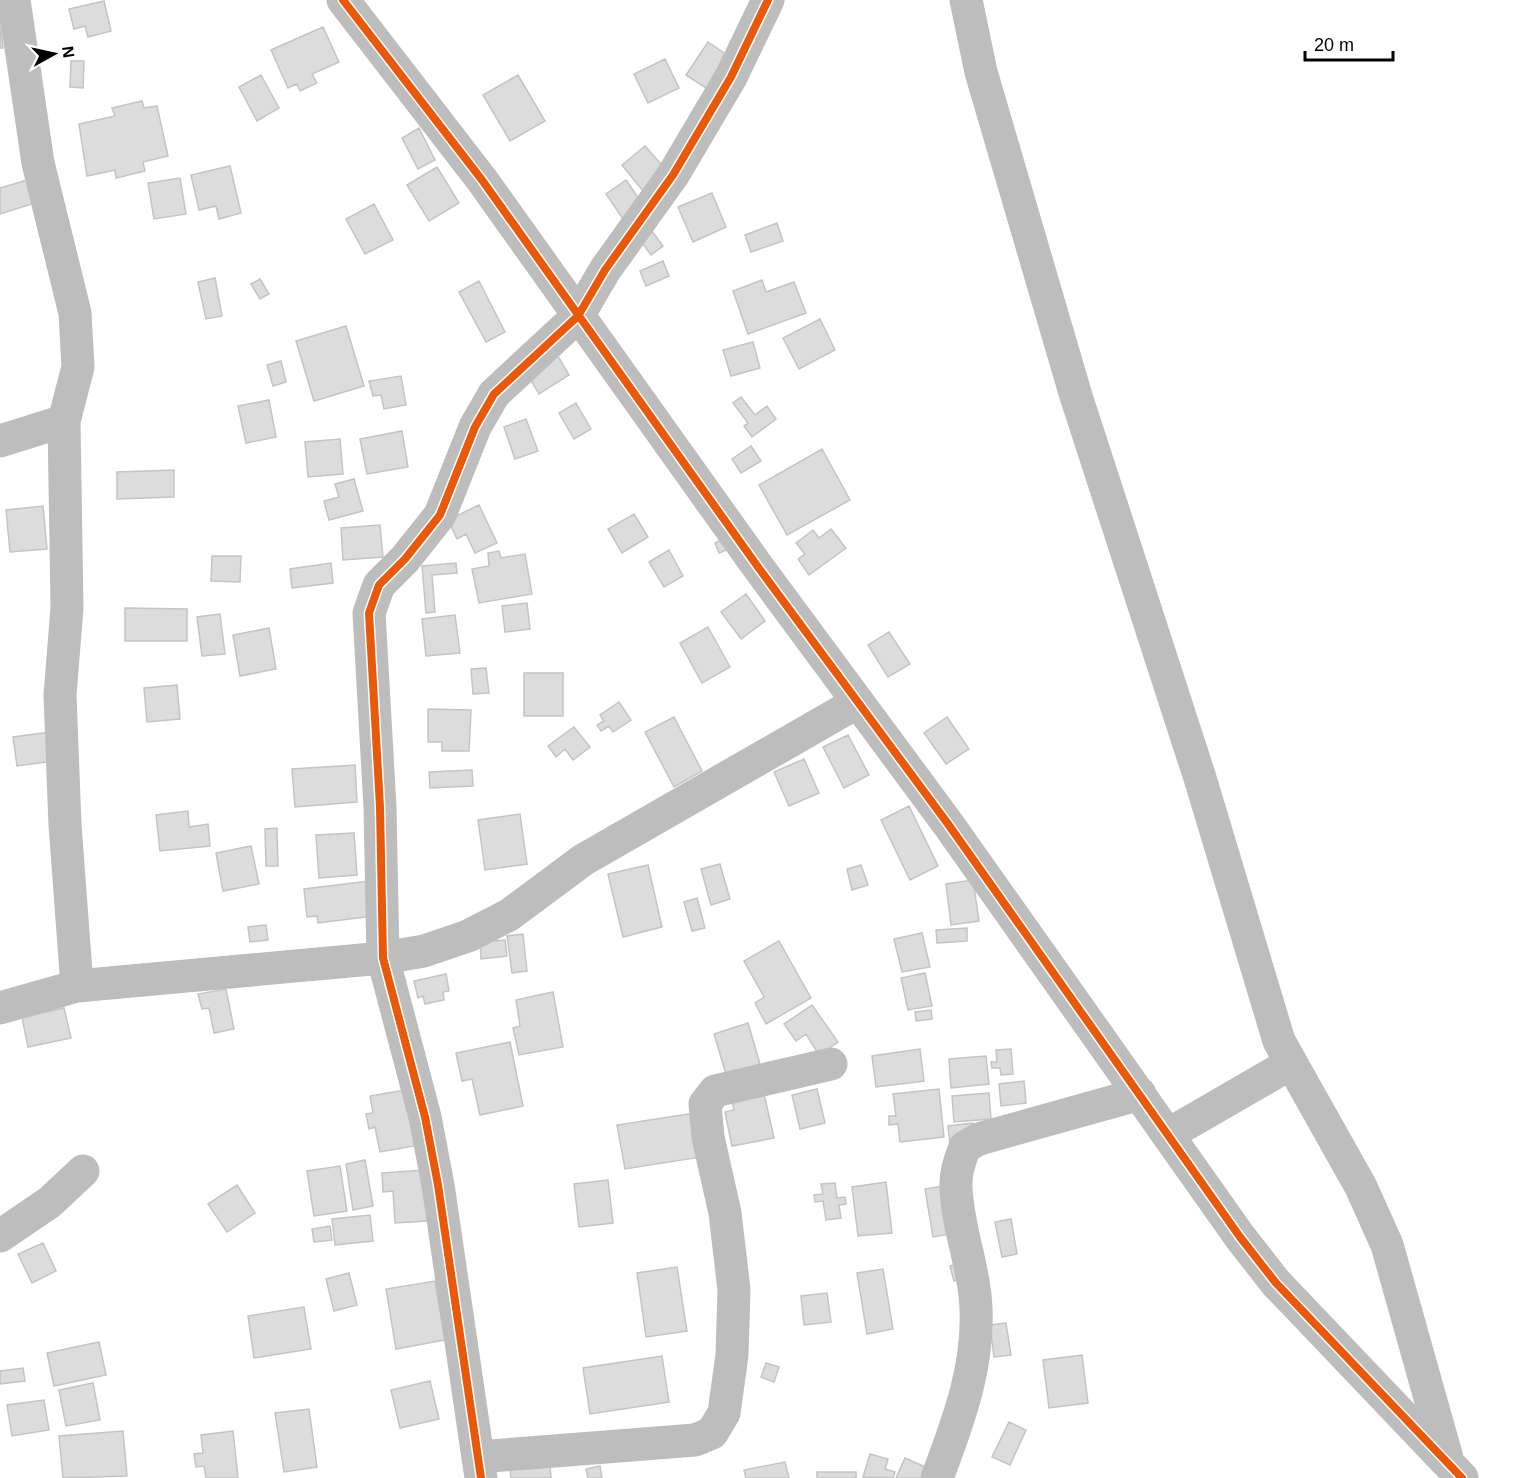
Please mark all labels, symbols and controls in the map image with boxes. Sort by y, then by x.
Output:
north arrow [24,24,84,84]
scale bar [1305,24,1394,62]
text: 20 m [1314,35,1354,55]
text: N [59,45,78,59]

